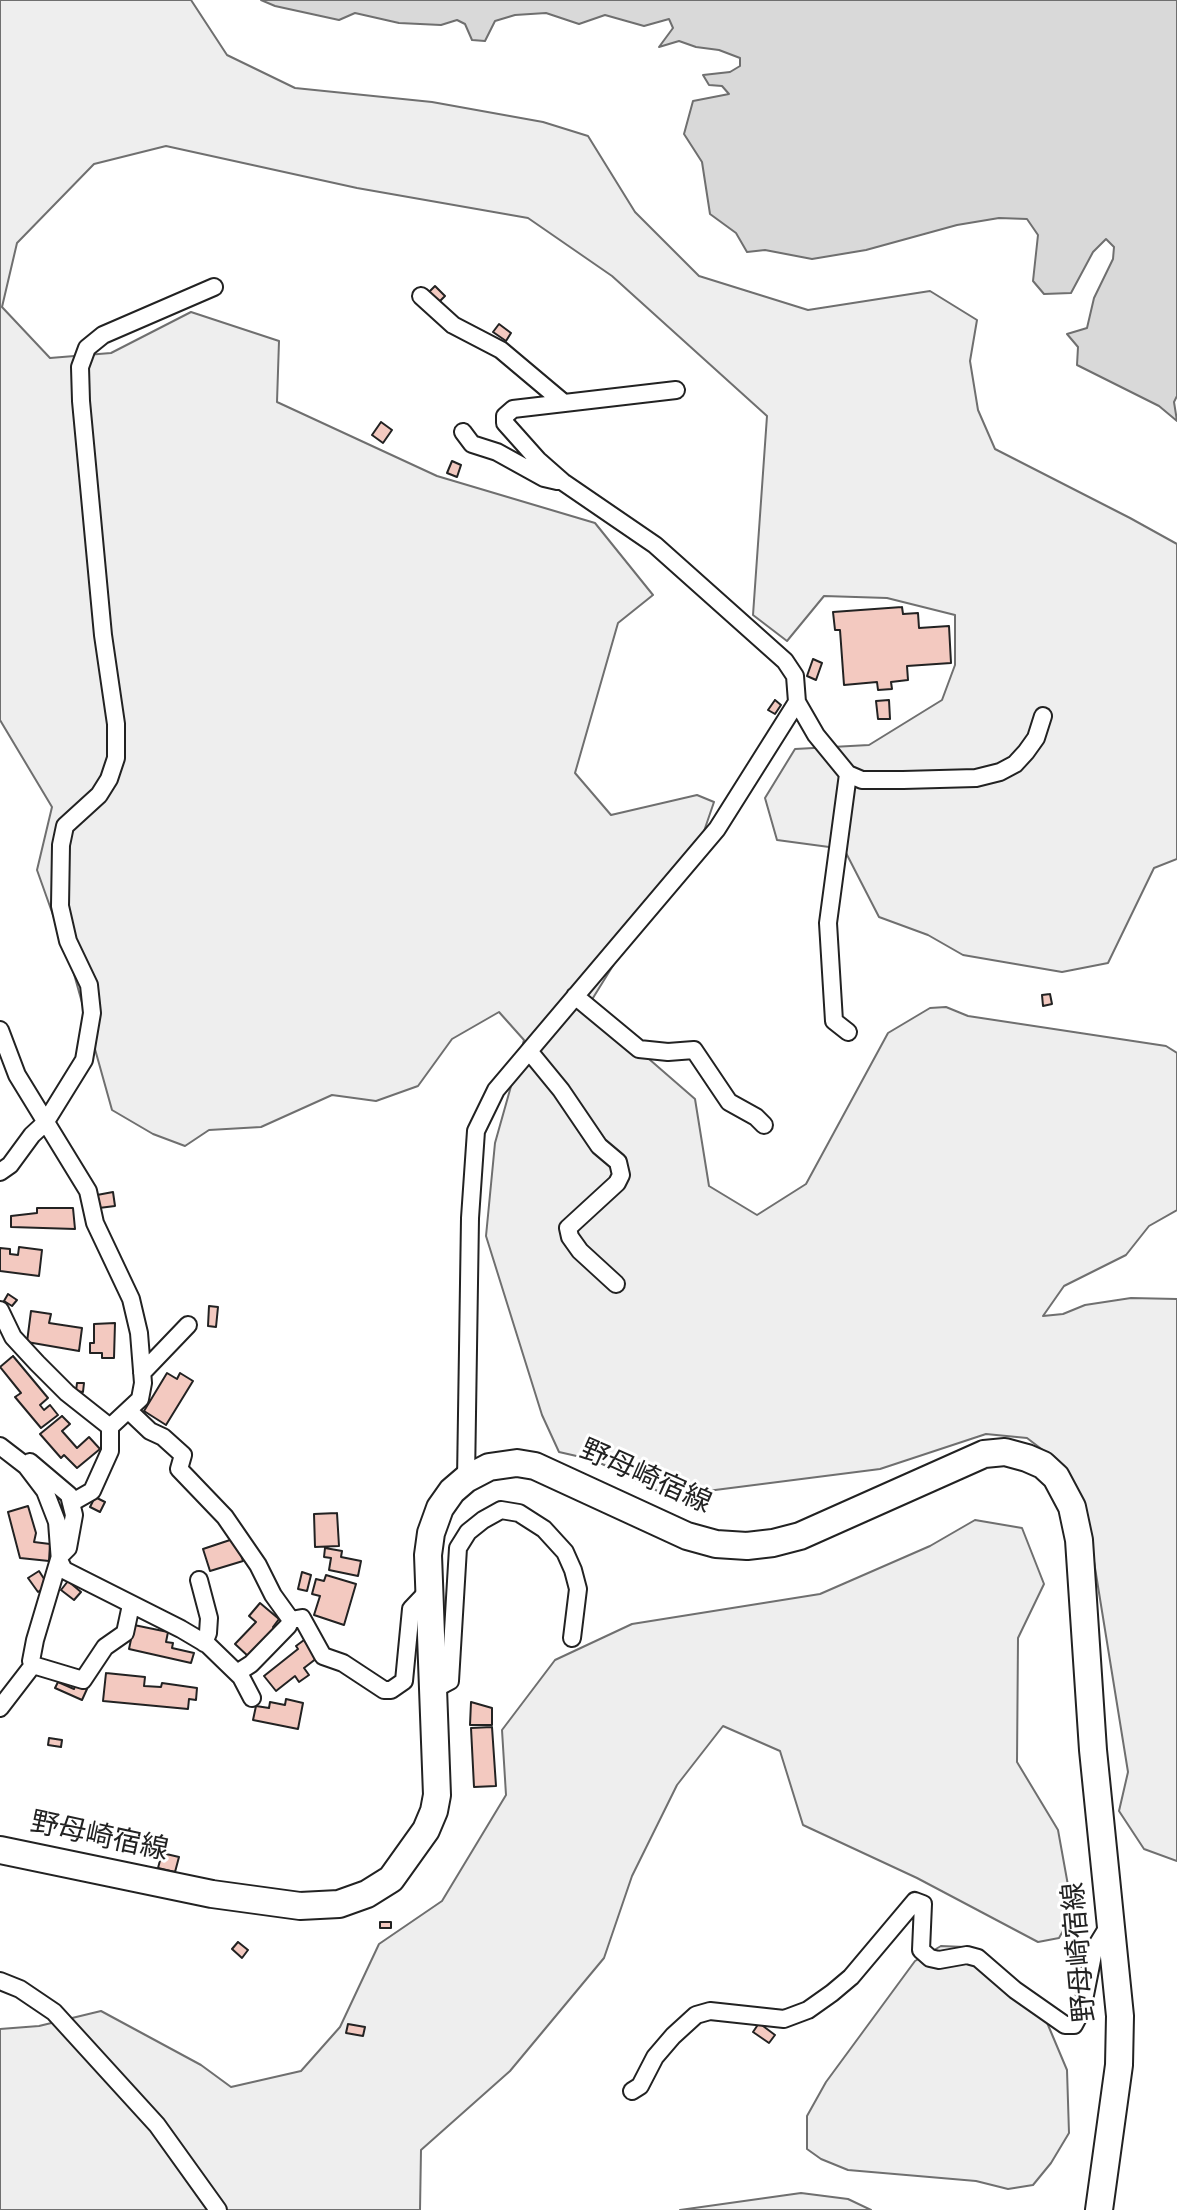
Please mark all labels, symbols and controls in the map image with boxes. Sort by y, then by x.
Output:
street label: 野母崎宿線 [574,1434,716,1522]
street label: 野母崎宿線 [27,1807,171,1869]
street label: 野母崎宿線 [1058,1881,1104,2023]

